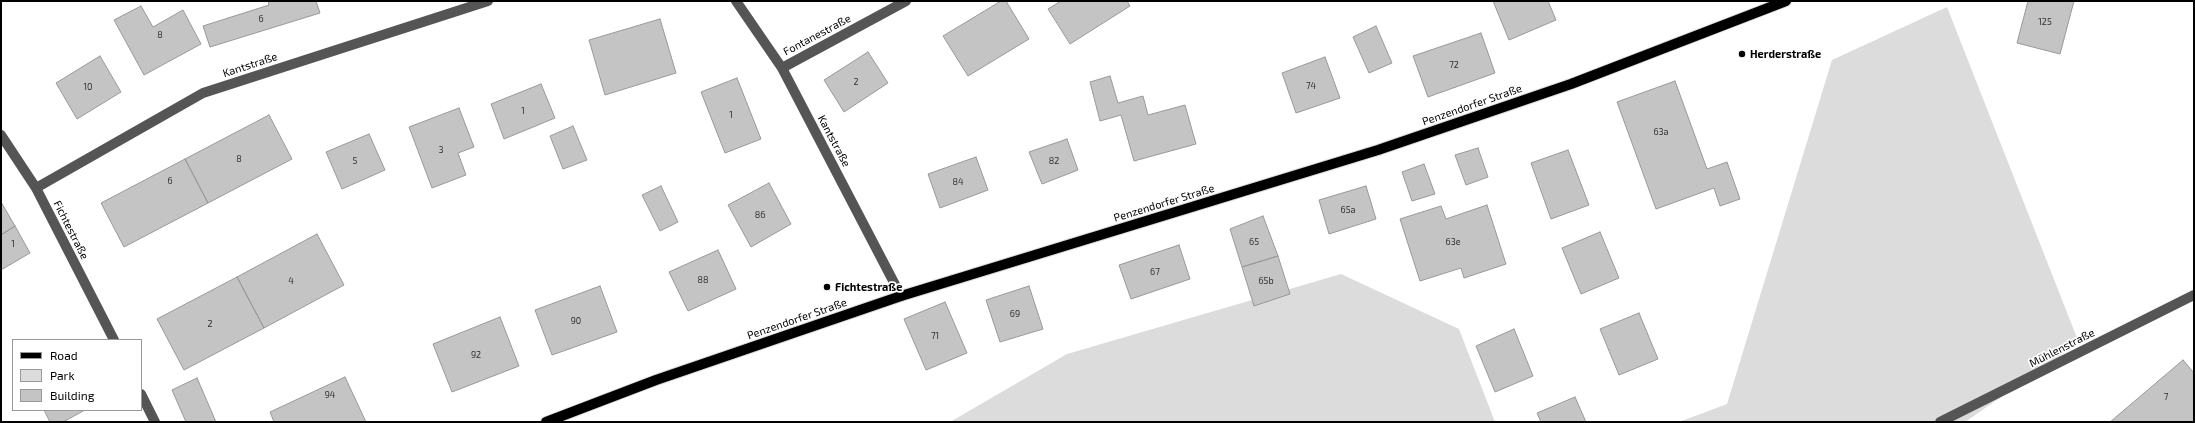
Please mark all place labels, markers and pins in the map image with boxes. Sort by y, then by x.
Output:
place label: Herderstraße [1750,47,1821,61]
marker: Herderstraße [1737,49,1747,59]
place label: Fichtestraße [835,280,902,294]
marker: Fichtestraße [822,282,832,292]

